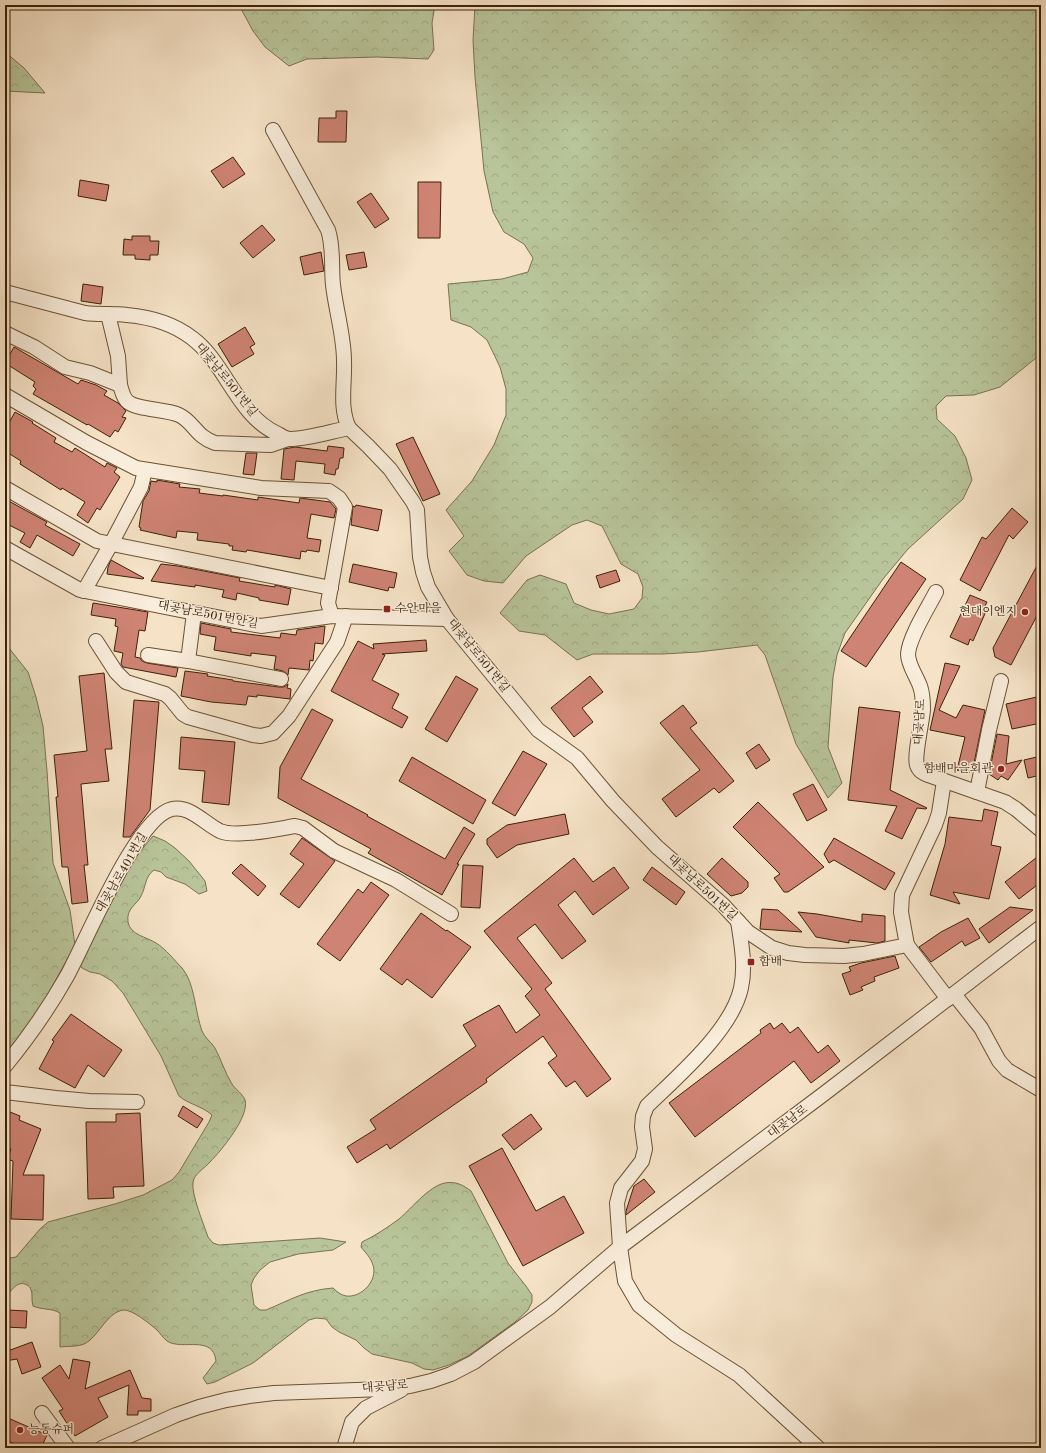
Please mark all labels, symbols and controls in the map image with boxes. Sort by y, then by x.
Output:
street label: 대곶남로501번길 [193,340,260,419]
street label: 대곶남로501번안길 [157,598,259,631]
place label: 수안마을 [395,602,442,615]
marker: 수안마을 [382,604,392,614]
place label: 현대이엔지 [959,605,1017,618]
marker: 현대이엔지 [1020,607,1030,617]
street label: 대곶남로501번길 [445,616,512,695]
street label: 대곶남로 [911,698,928,746]
place label: 함배마을회관 [923,762,993,775]
marker: 함배마을회관 [996,764,1006,774]
street label: 대곶남로401번길 [93,830,150,915]
street label: 대곶남로501번길 [665,852,740,923]
place label: 함배 [759,955,782,968]
marker: 함배 [746,957,756,967]
street label: 대곶남로 [765,1102,810,1141]
street label: 대곶남로 [361,1378,409,1395]
place label: 능동슈퍼 [28,1423,74,1436]
marker: 능동슈퍼 [15,1425,25,1435]

